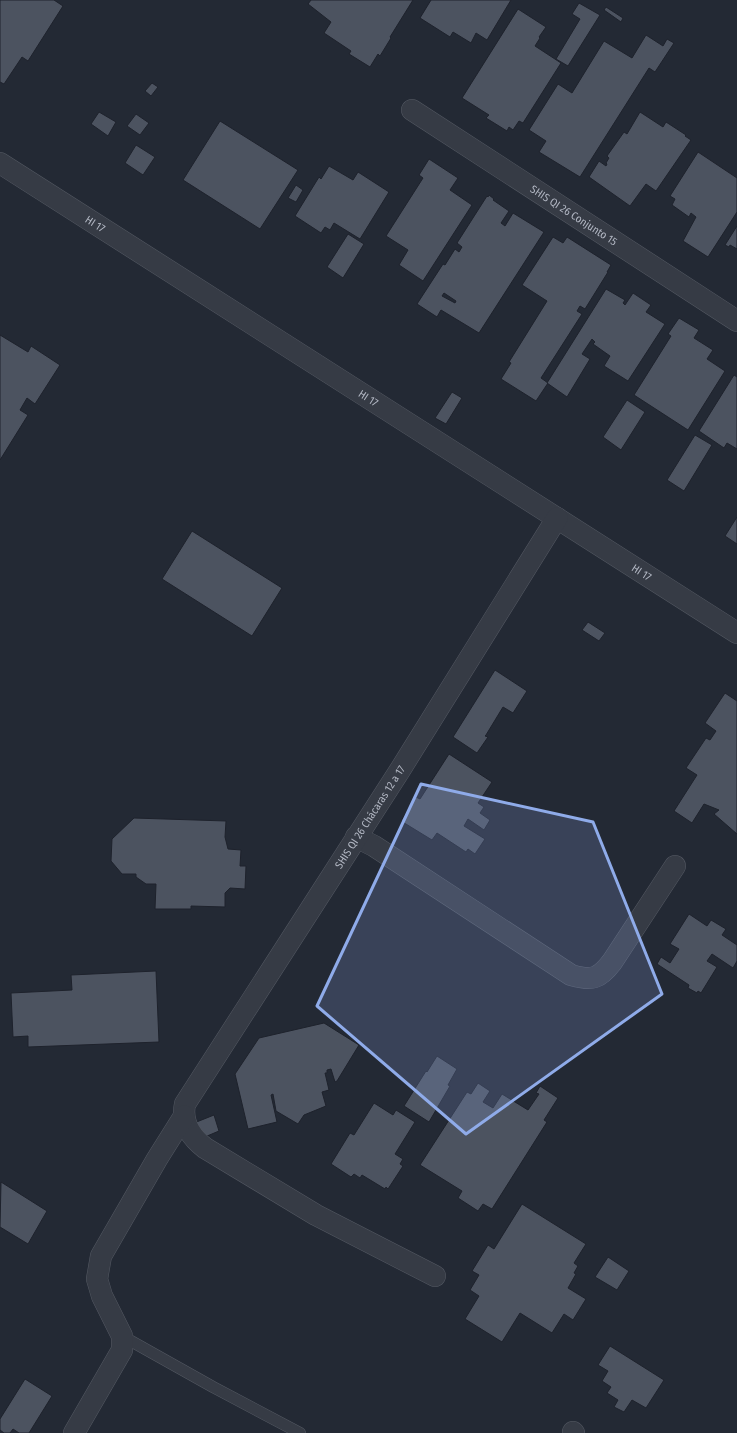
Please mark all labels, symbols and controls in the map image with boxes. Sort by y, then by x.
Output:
street label: SHIS QI 26 Conjunto 15 [528,183,619,248]
street label: HI 17 [83,213,108,236]
street label: HI 17 [356,387,381,410]
street label: HI 17 [629,561,654,584]
street label: SHIS QI 26 Chácaras 12 a 17 [332,763,408,871]

